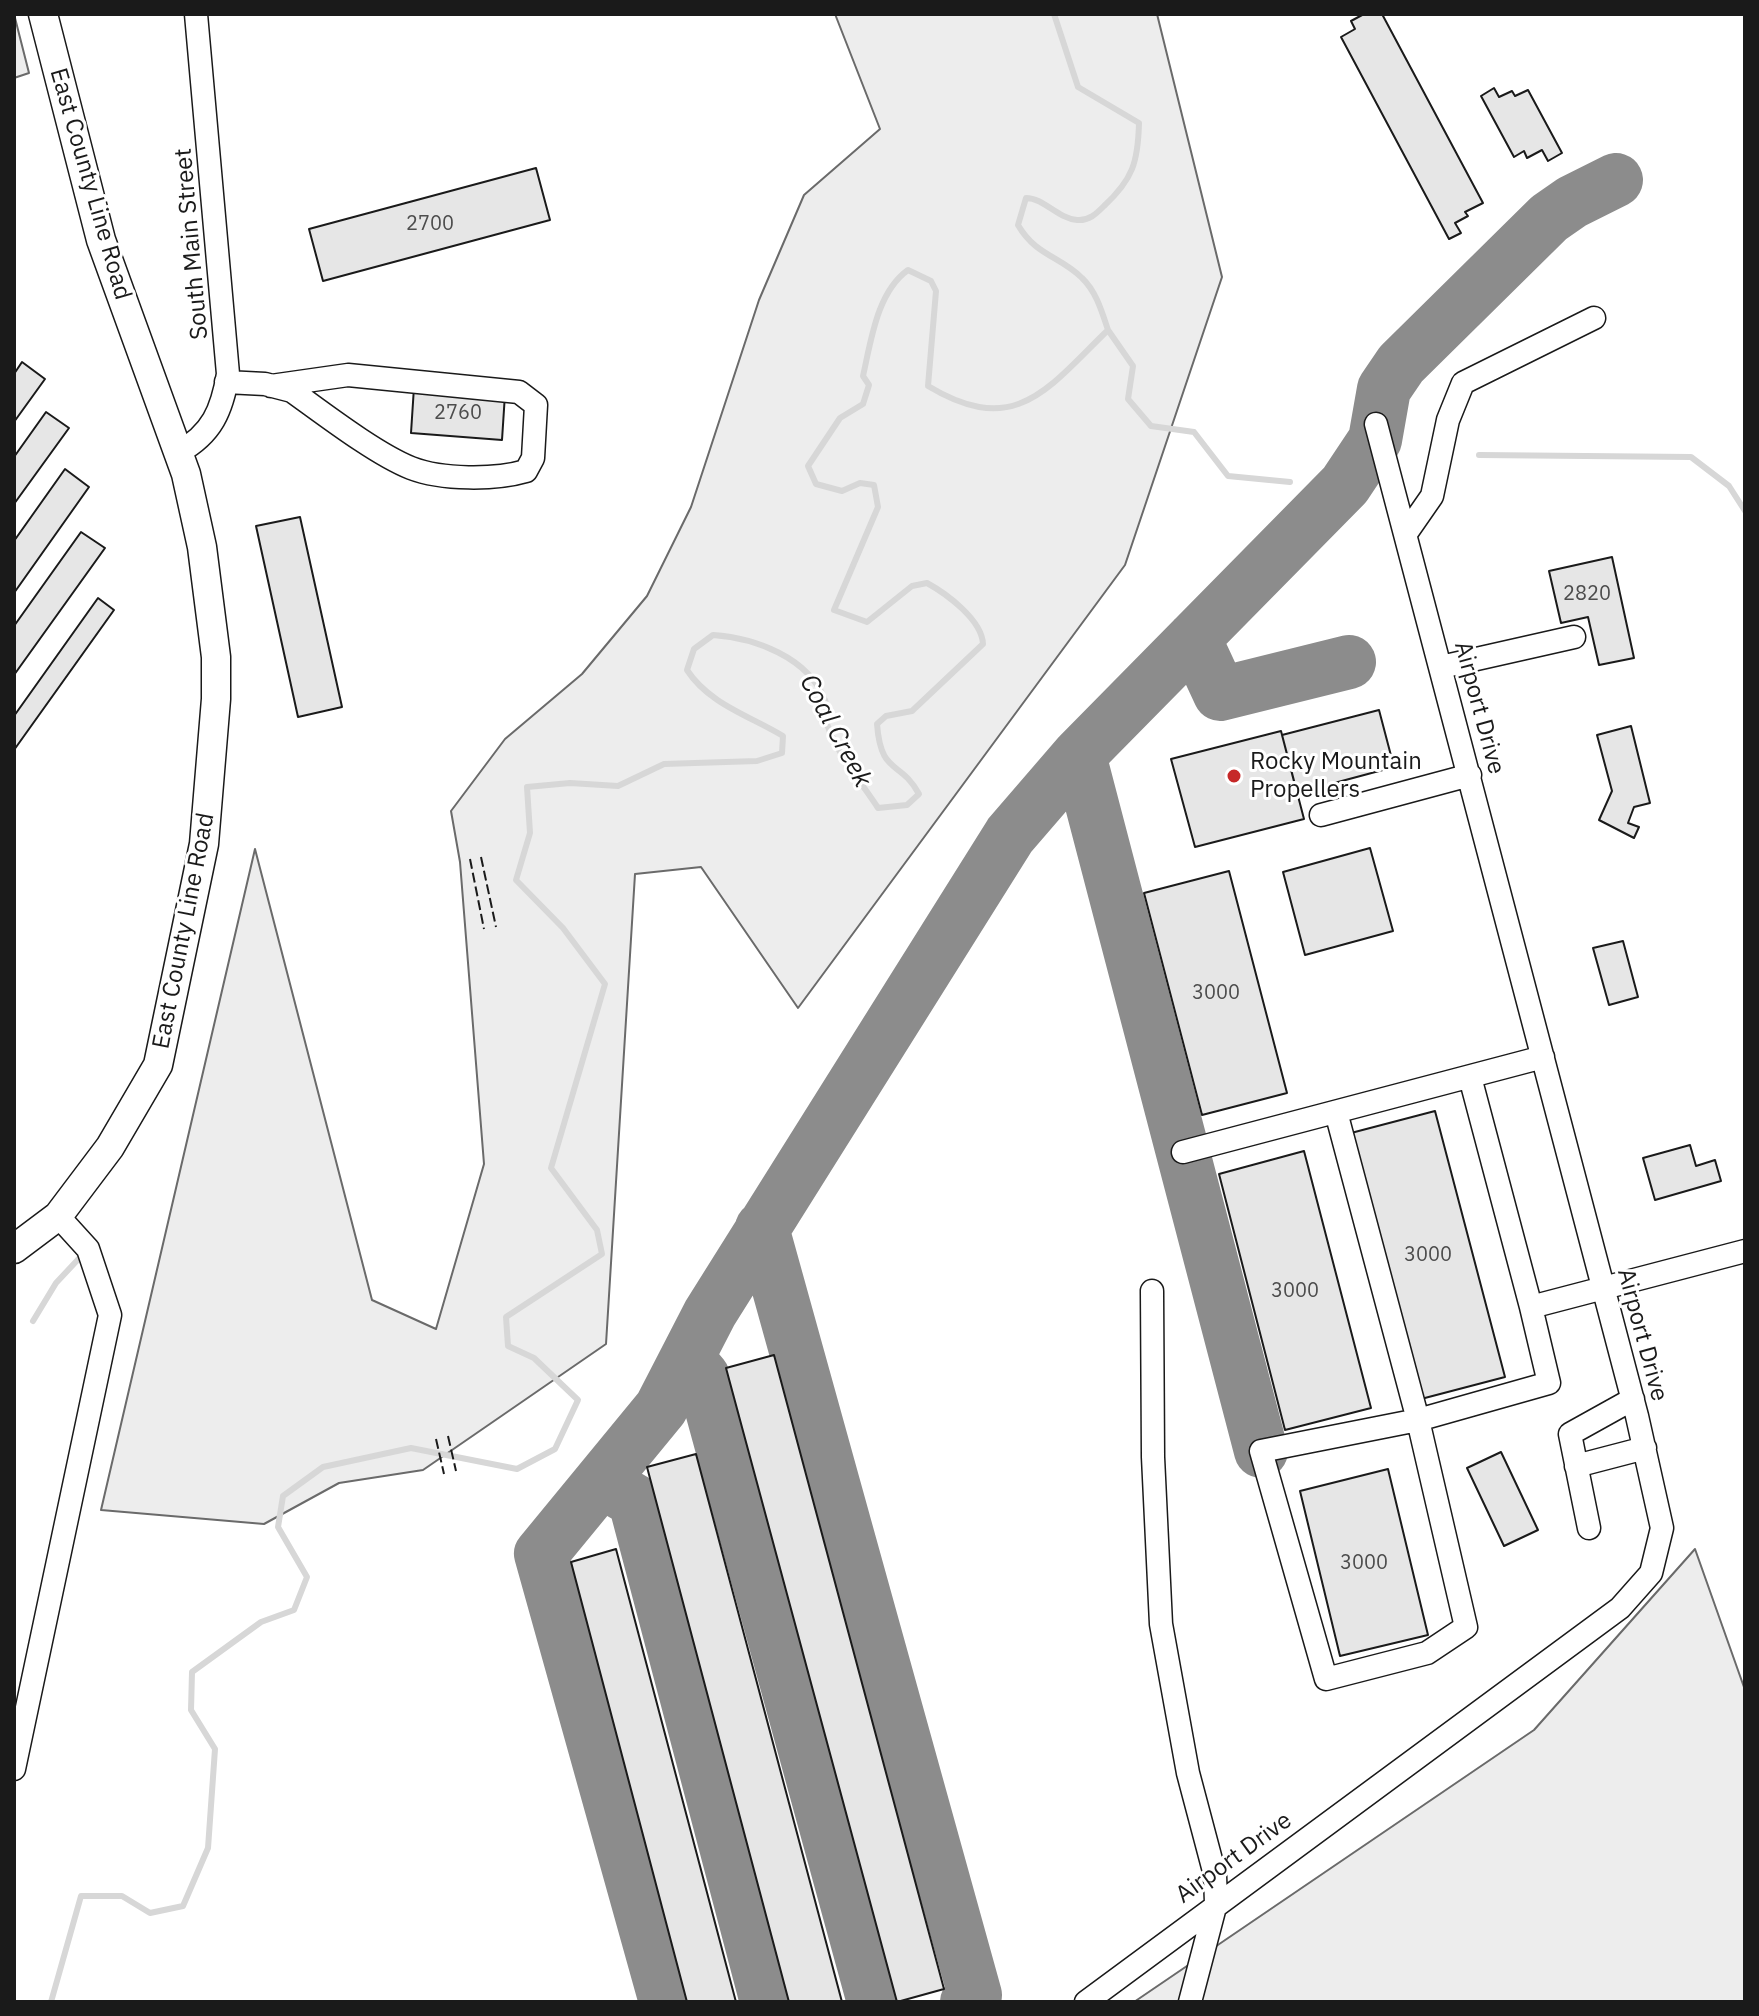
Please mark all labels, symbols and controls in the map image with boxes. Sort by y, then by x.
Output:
street label: East County Line Road [43,65,137,303]
street label: South Main Street [169,147,215,341]
house number: 2700 [406,212,454,236]
house number: 2760 [434,401,482,425]
house number: 2820 [1563,582,1611,606]
street label: Airport Drive [1447,638,1511,778]
water label: Coal Creek [792,669,878,793]
place label: Rocky Mountain Propellers [1250,748,1422,804]
marker: Rocky Mountain Propellers [1225,767,1243,785]
street label: East County Line Road [147,811,221,1051]
house number: 3000 [1192,981,1240,1005]
house number: 3000 [1404,1243,1452,1267]
street label: Airport Drive [1610,1265,1674,1405]
house number: 3000 [1271,1279,1319,1303]
house number: 3000 [1340,1551,1388,1575]
street label: Airport Drive [1170,1806,1298,1910]

